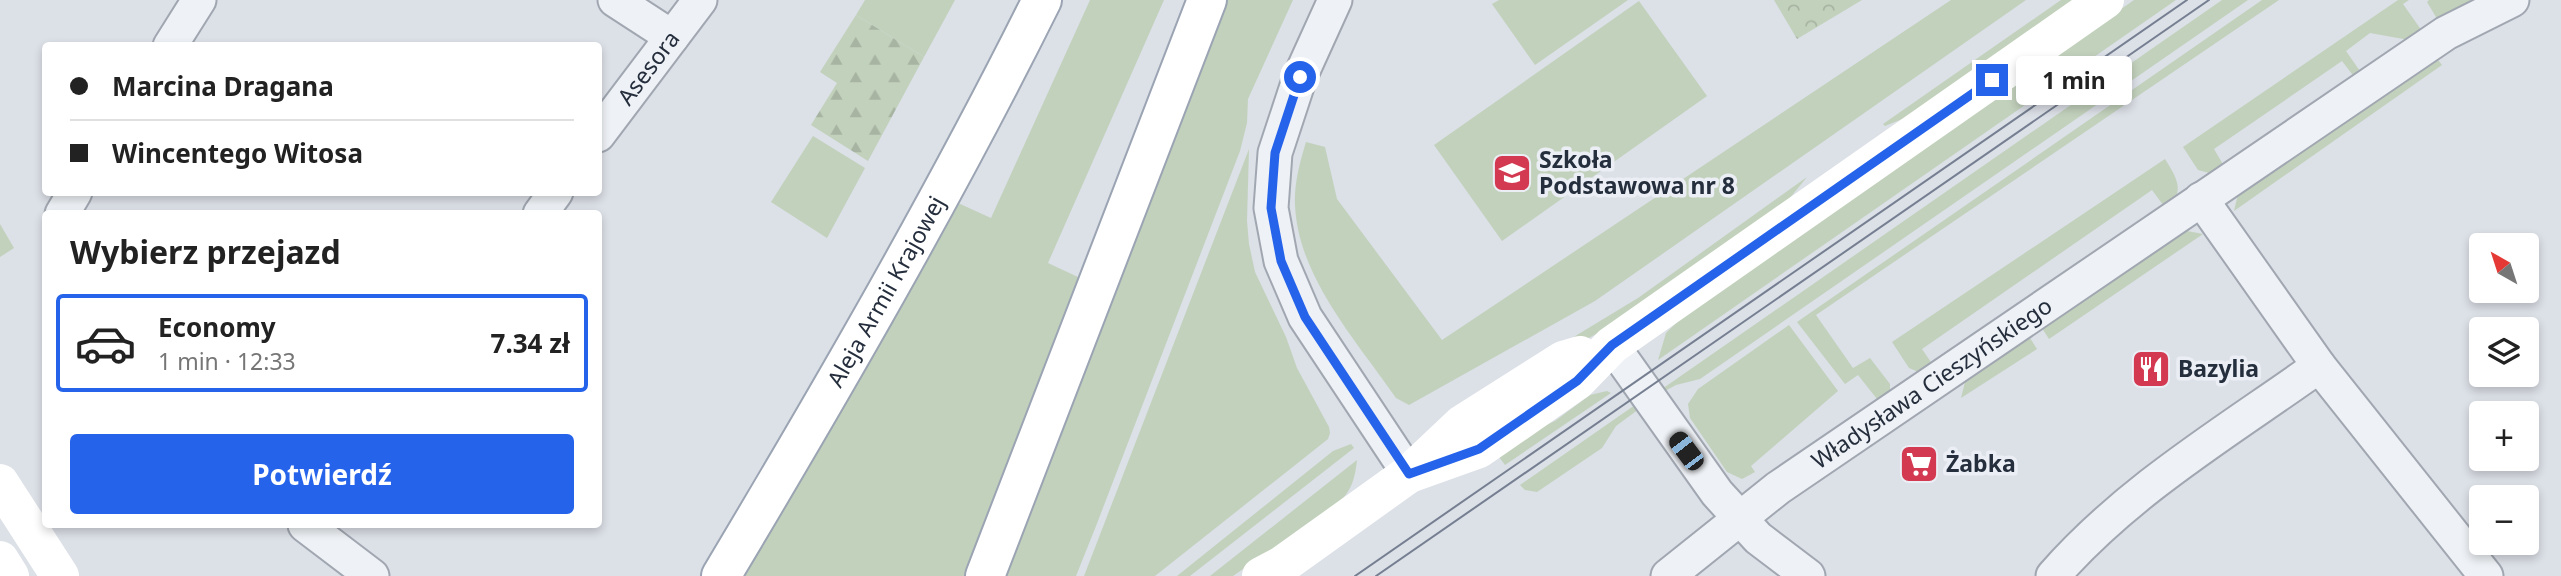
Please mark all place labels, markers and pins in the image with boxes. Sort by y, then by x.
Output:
place label: Szkoła Podstawowa nr 8 [1539,143,1735,201]
school or university icon: Szkoła Podstawowa nr 8 [1491,152,1533,194]
restaurant icon: Bazylia [2130,348,2172,390]
place label: Bazylia [2178,352,2259,384]
supermarket icon: Żabka [1898,443,1940,485]
place label: Żabka [1946,447,2016,479]

